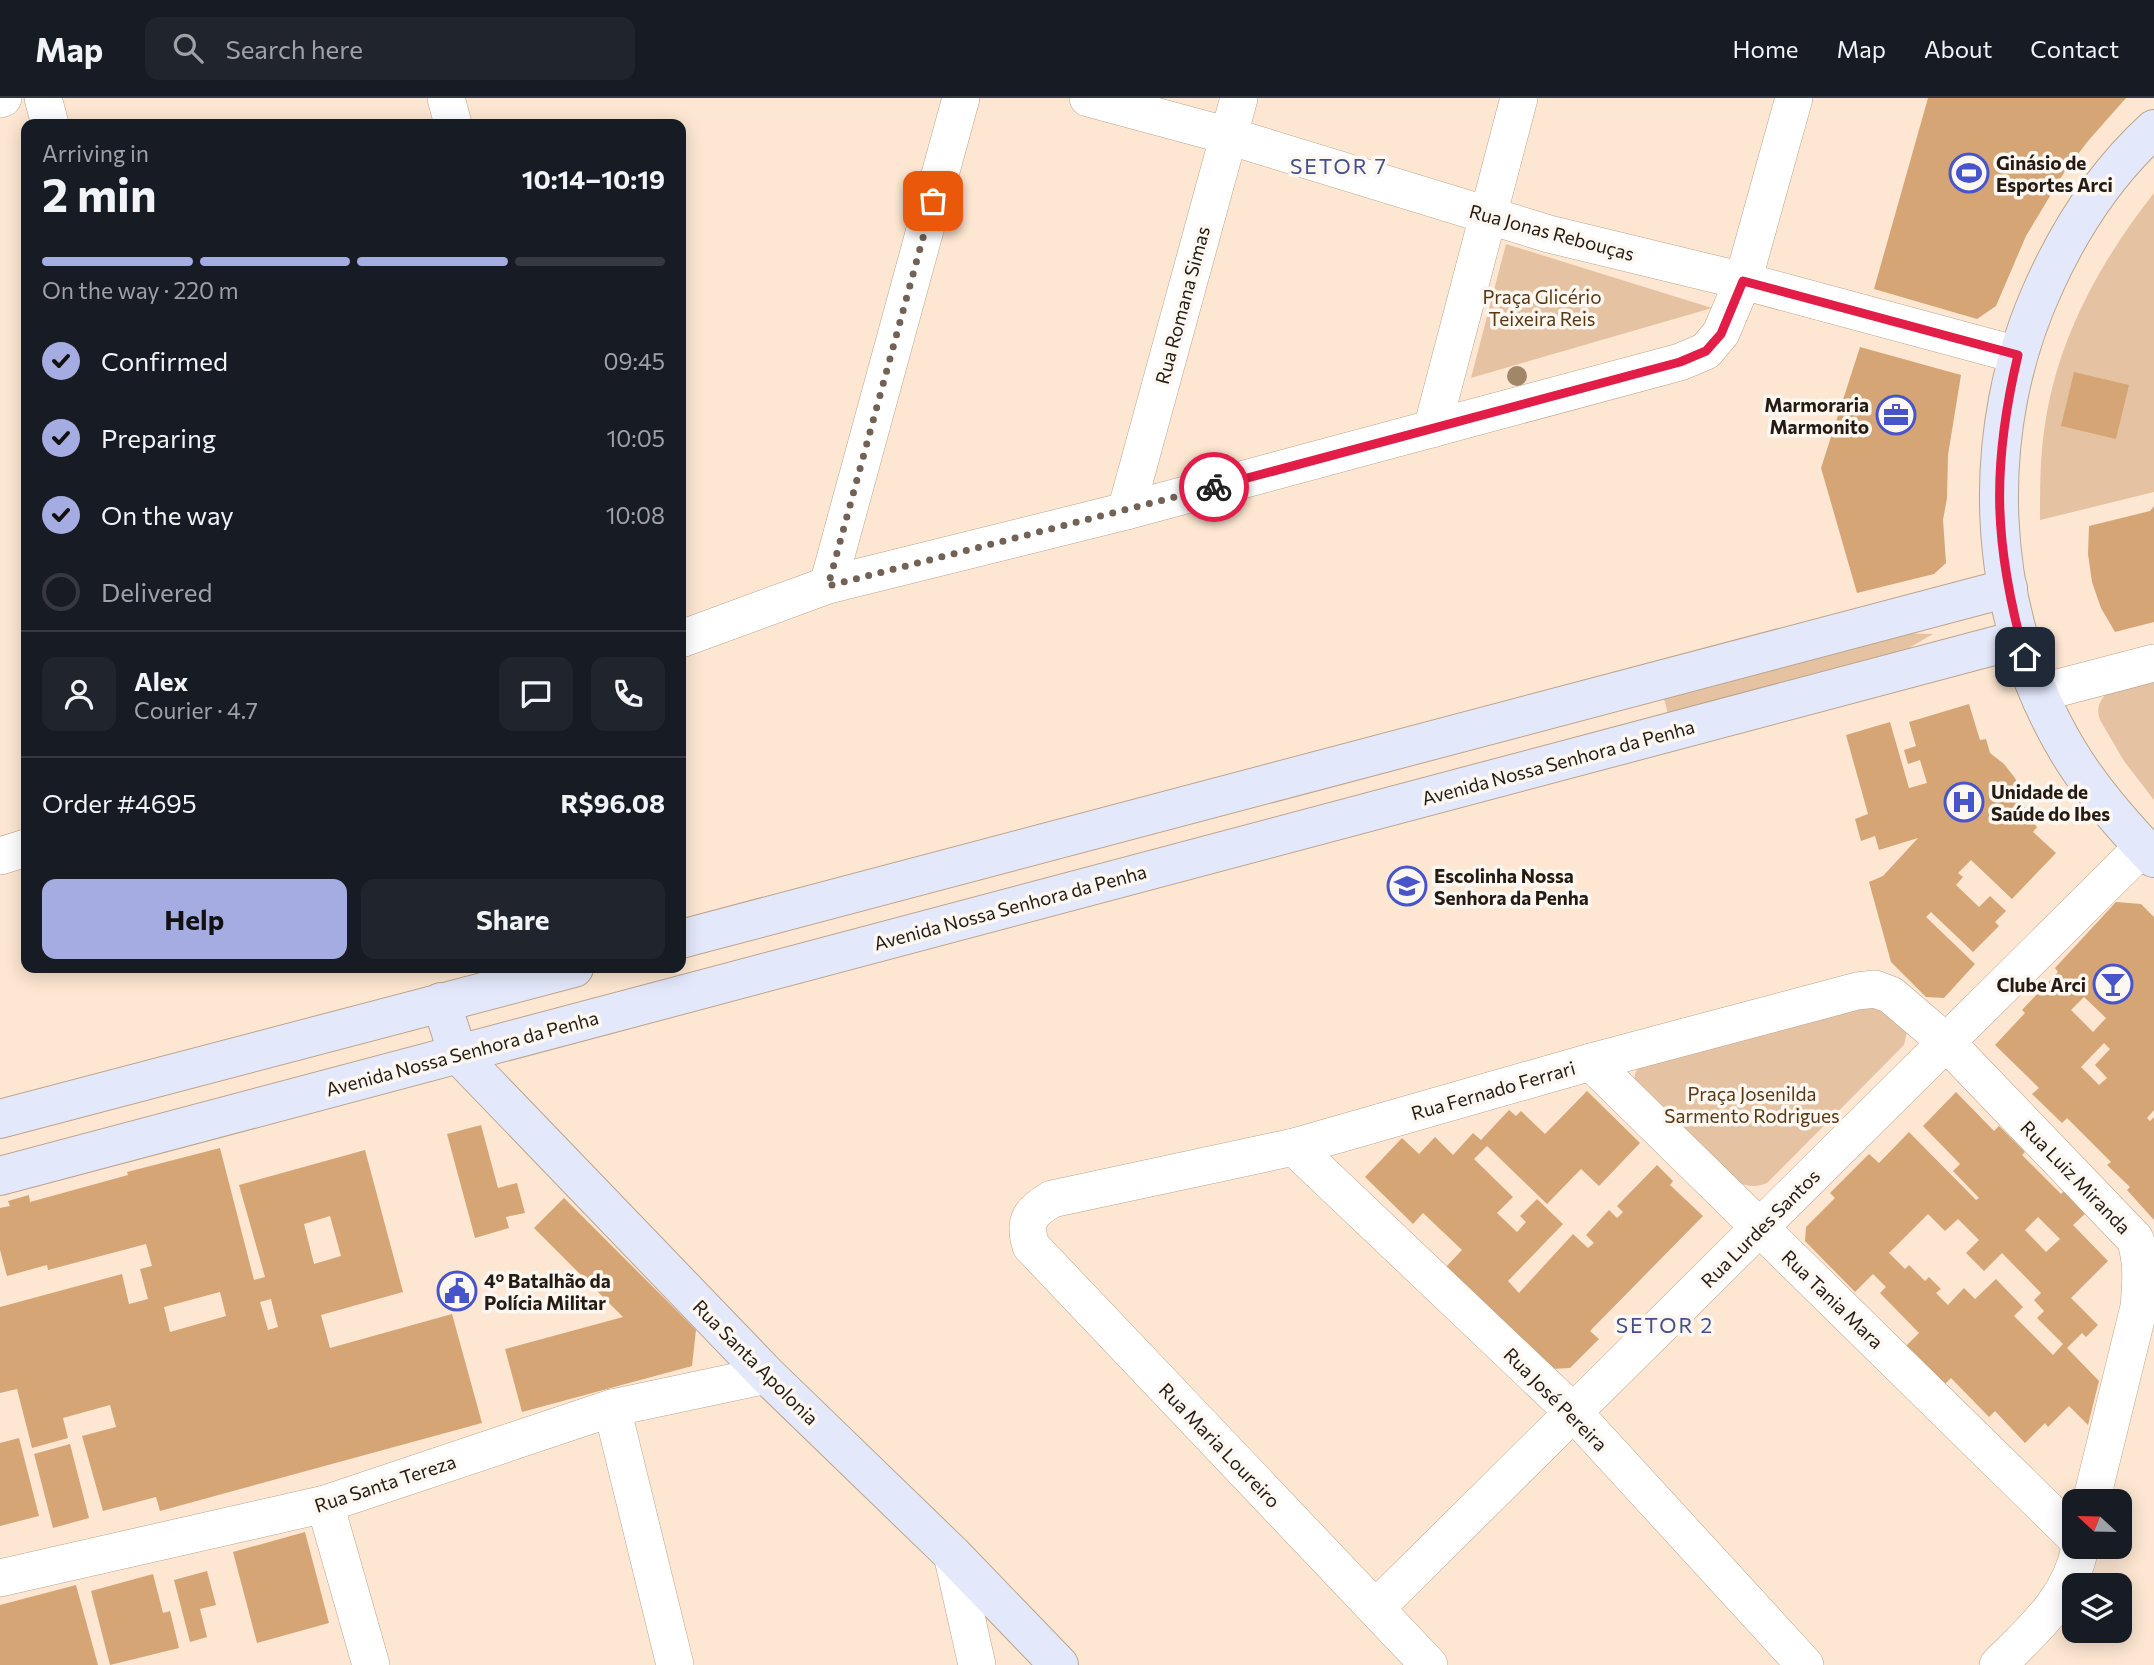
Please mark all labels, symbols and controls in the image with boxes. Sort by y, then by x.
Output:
search box [145,17,635,80]
text: Map [35,28,103,69]
icon: search [169,29,207,67]
text: Search here [225,33,363,64]
text: Home [1733,34,1799,63]
text: Map [1837,34,1886,63]
text: About [1924,34,1992,63]
text: Contact [2030,34,2119,63]
text: Arriving in [42,139,149,167]
place label: Ginásio de Esportes Arci [1996,151,2113,196]
sports icon: Ginásio de Esportes Arci [1948,152,1990,194]
district label: SETOR 7 [1290,153,1388,178]
text: 10:14–10:19 [522,163,665,194]
text: 2 min [42,165,157,221]
pin [903,171,963,231]
icon: bag [914,182,952,220]
street label: Rua Jonas Rebouças [1467,199,1637,265]
street label: Rua Romana Simas [1150,224,1214,386]
text: On the way · 220 m [42,276,239,304]
park label: Praça Glicério Teixeira Reis [1482,285,1602,330]
icon: check [42,342,80,380]
text: Confirmed [101,345,228,376]
text: 09:45 [604,347,665,375]
place label: Marmoraria Marmonito [1764,393,1869,438]
office icon: Marmoraria Marmonito [1875,394,1917,436]
icon: check [42,419,80,457]
text: Preparing [101,422,216,453]
text: 10:05 [607,424,665,452]
courier [1179,452,1249,522]
icon: bike [1195,468,1233,506]
icon: check [42,496,80,534]
text: On the way [101,499,234,530]
text: 10:08 [606,501,665,529]
text: Delivered [101,576,212,607]
pin [1995,627,2055,687]
icon: home [2006,638,2044,676]
button: person [42,657,116,731]
button: chat [499,657,573,731]
button: phone [591,657,665,731]
text: Alex [134,665,188,696]
text: Courier · 4.7 [134,696,258,724]
street label: Avenida Nossa Senhora da Penha [1419,714,1697,810]
place label: Unidade de Saúde do Ibes [1991,780,2110,825]
hospital icon: Unidade de Saúde do Ibes [1943,781,1985,823]
text: Order #4695 [42,787,197,818]
text: R$96.08 [560,787,665,818]
street label: Avenida Nossa Senhora da Penha [871,859,1149,955]
place label: Escolinha Nossa Senhora da Penha [1434,864,1589,909]
school or university icon: Escolinha Nossa Senhora da Penha [1386,865,1428,907]
button: Help [42,879,347,959]
button: Share [361,879,665,959]
bar icon: Clube Arci [2092,963,2134,1005]
place label: Clube Arci [1996,973,2086,996]
street label: Avenida Nossa Senhora da Penha [323,1005,601,1101]
street label: Rua Fernado Ferrari [1408,1056,1578,1124]
park label: Praça Josenilda Sarmento Rodrigues [1664,1082,1840,1127]
street label: Rua Luiz Miranda [2016,1116,2136,1238]
street label: Rua Lurdes Santos [1696,1164,1824,1292]
street label: Rua Tania Mara [1778,1245,1888,1353]
place label: 4º Batalhão da Polícia Militar [484,1269,611,1314]
public building icon: 4º Batalhão da Polícia Militar [436,1270,478,1312]
street label: Rua Santa Apolonia [689,1295,823,1429]
district label: SETOR 2 [1616,1312,1714,1337]
street label: Rua José Pereira [1499,1342,1613,1456]
street label: Rua Maria Loureiro [1155,1378,1285,1512]
street label: Rua Santa Tereza [311,1449,459,1517]
north arrow [2062,1489,2132,1559]
map controls [2062,1489,2132,1643]
button: layers [2062,1573,2132,1643]

